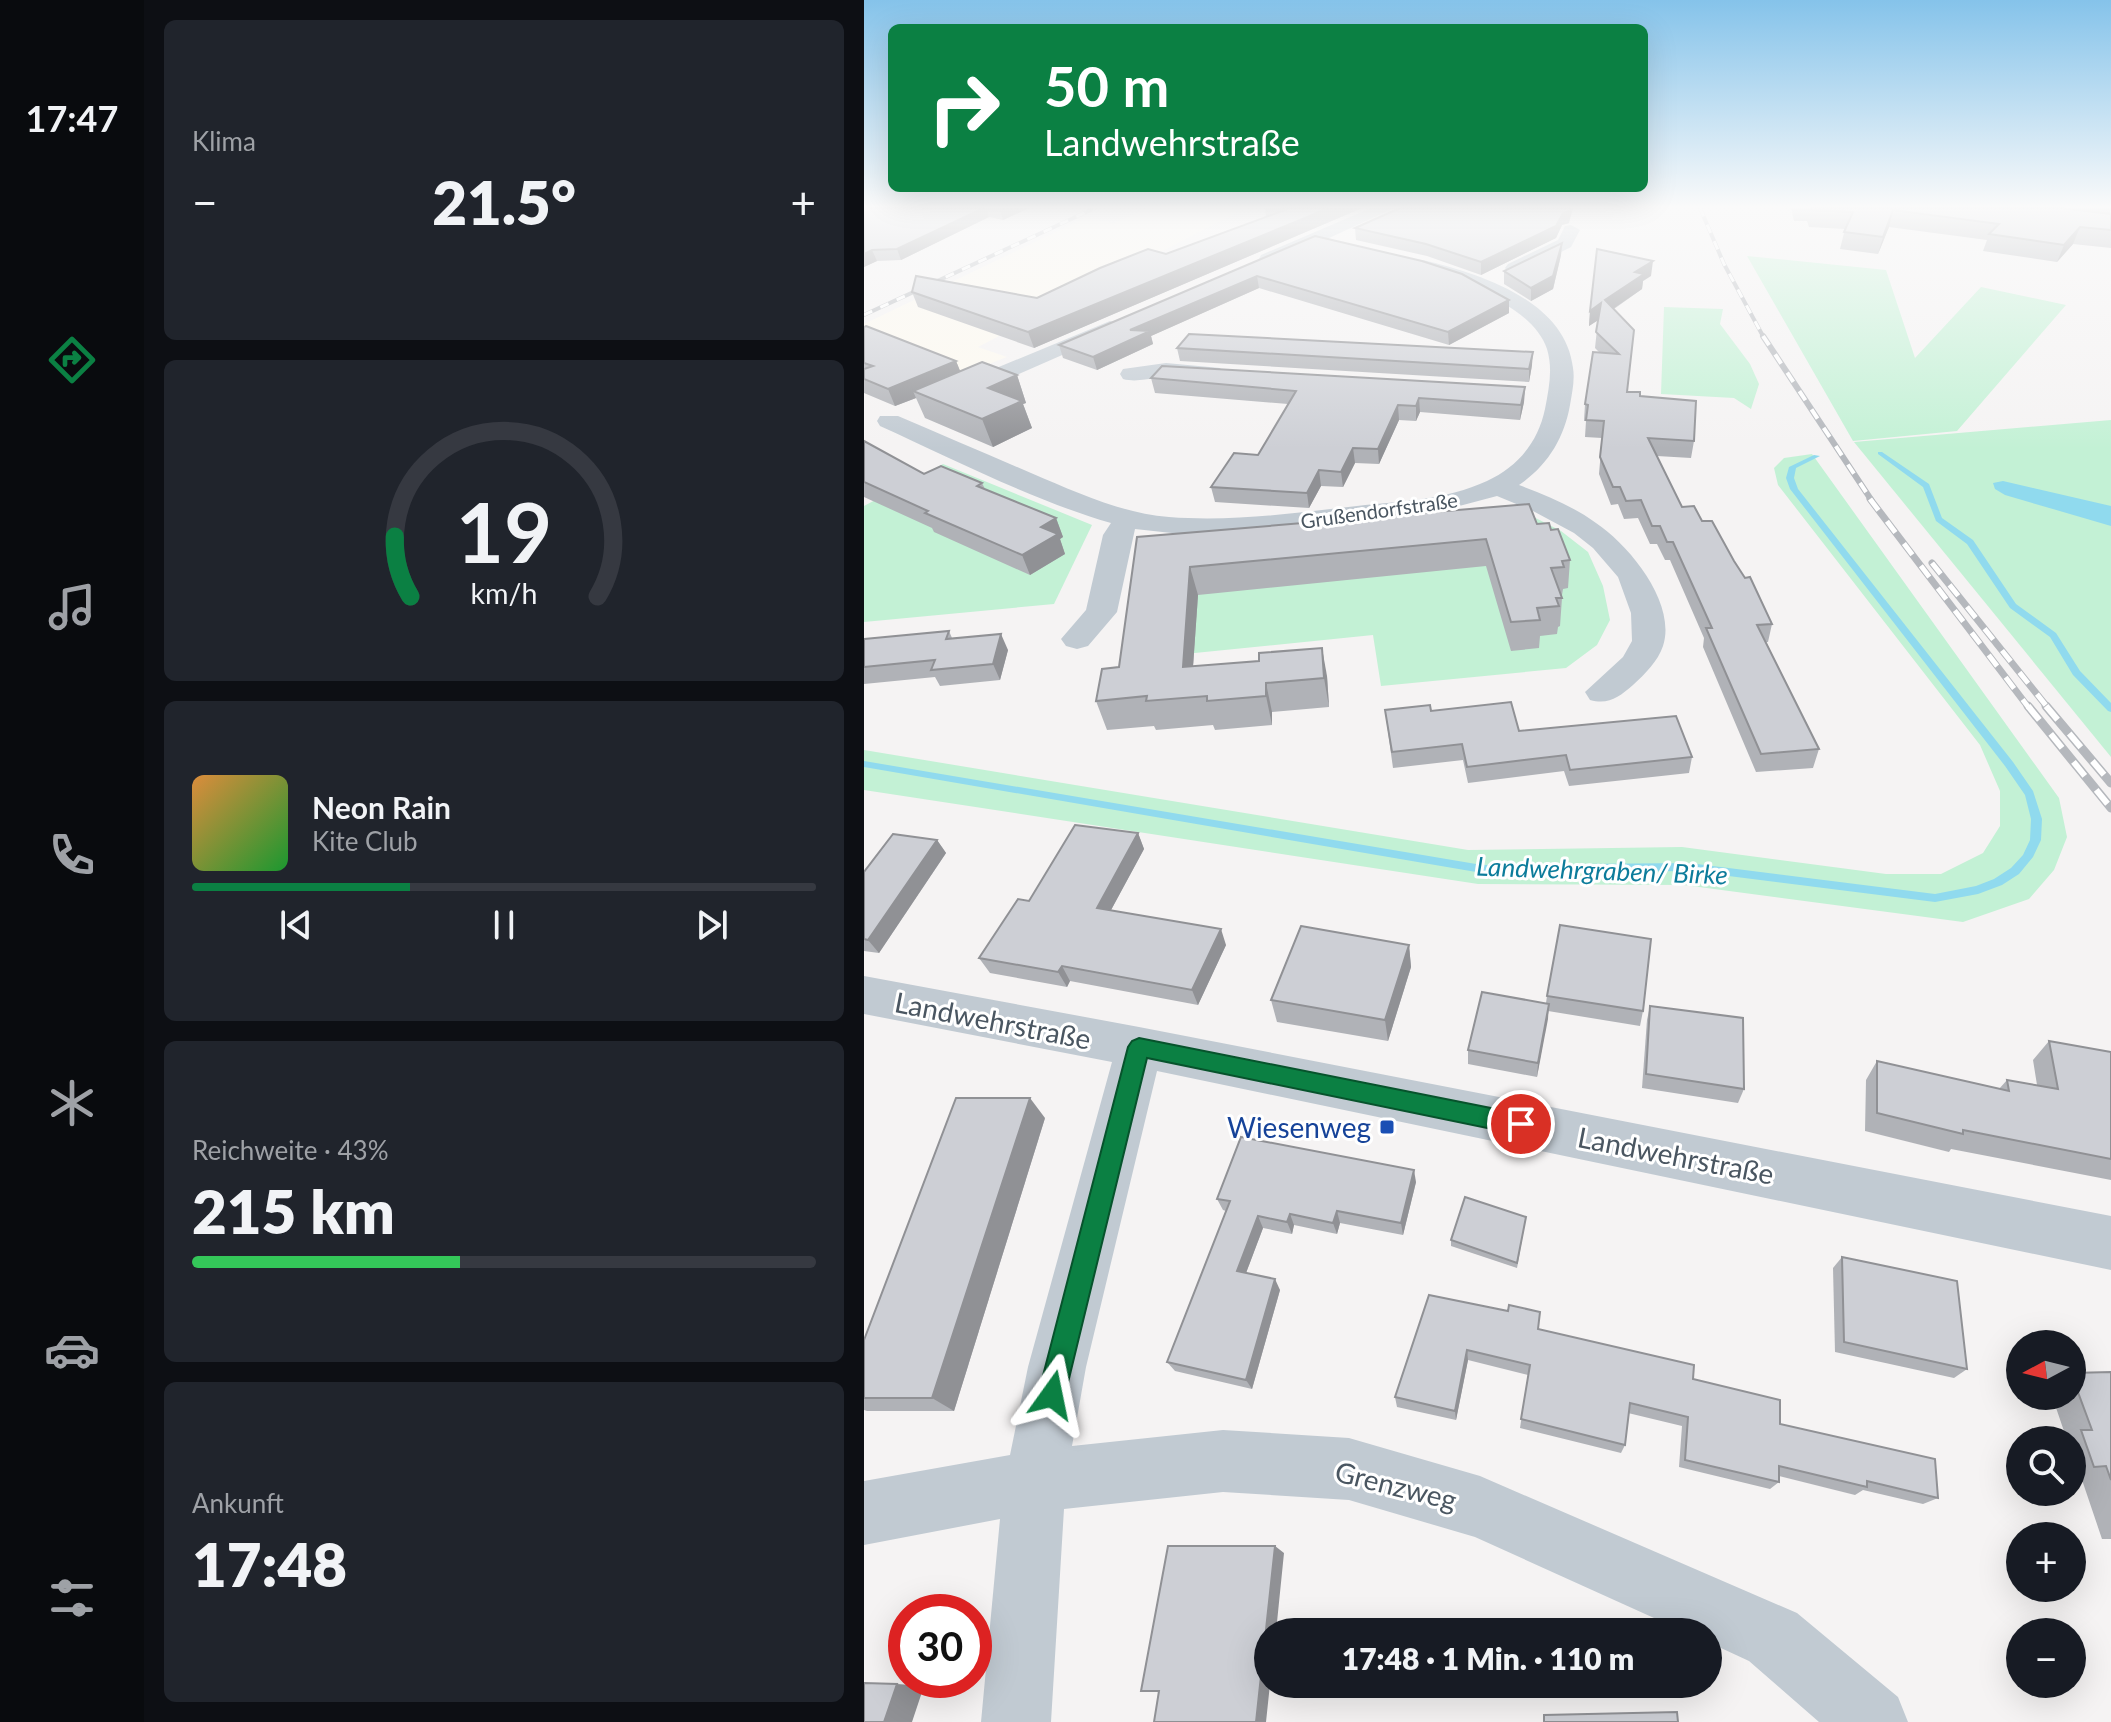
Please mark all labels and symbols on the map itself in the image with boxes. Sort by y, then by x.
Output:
street label: Grußendorfstraße [1299,487,1459,533]
water label: Landwehrgraben/ Birke [1476,850,1728,890]
street label: Landwehrstraße [892,984,1094,1056]
pin [1487,1090,1555,1158]
place label: Wiesenweg [1227,1110,1371,1144]
marker: Wiesenweg [1378,1118,1396,1136]
street label: Landwehrstraße [1575,1119,1777,1191]
north arrow [2006,1330,2086,1410]
position arrow [1010,1353,1094,1437]
street label: Grenzweg [1332,1453,1460,1517]
speed limit sign: 30 [888,1594,992,1698]

